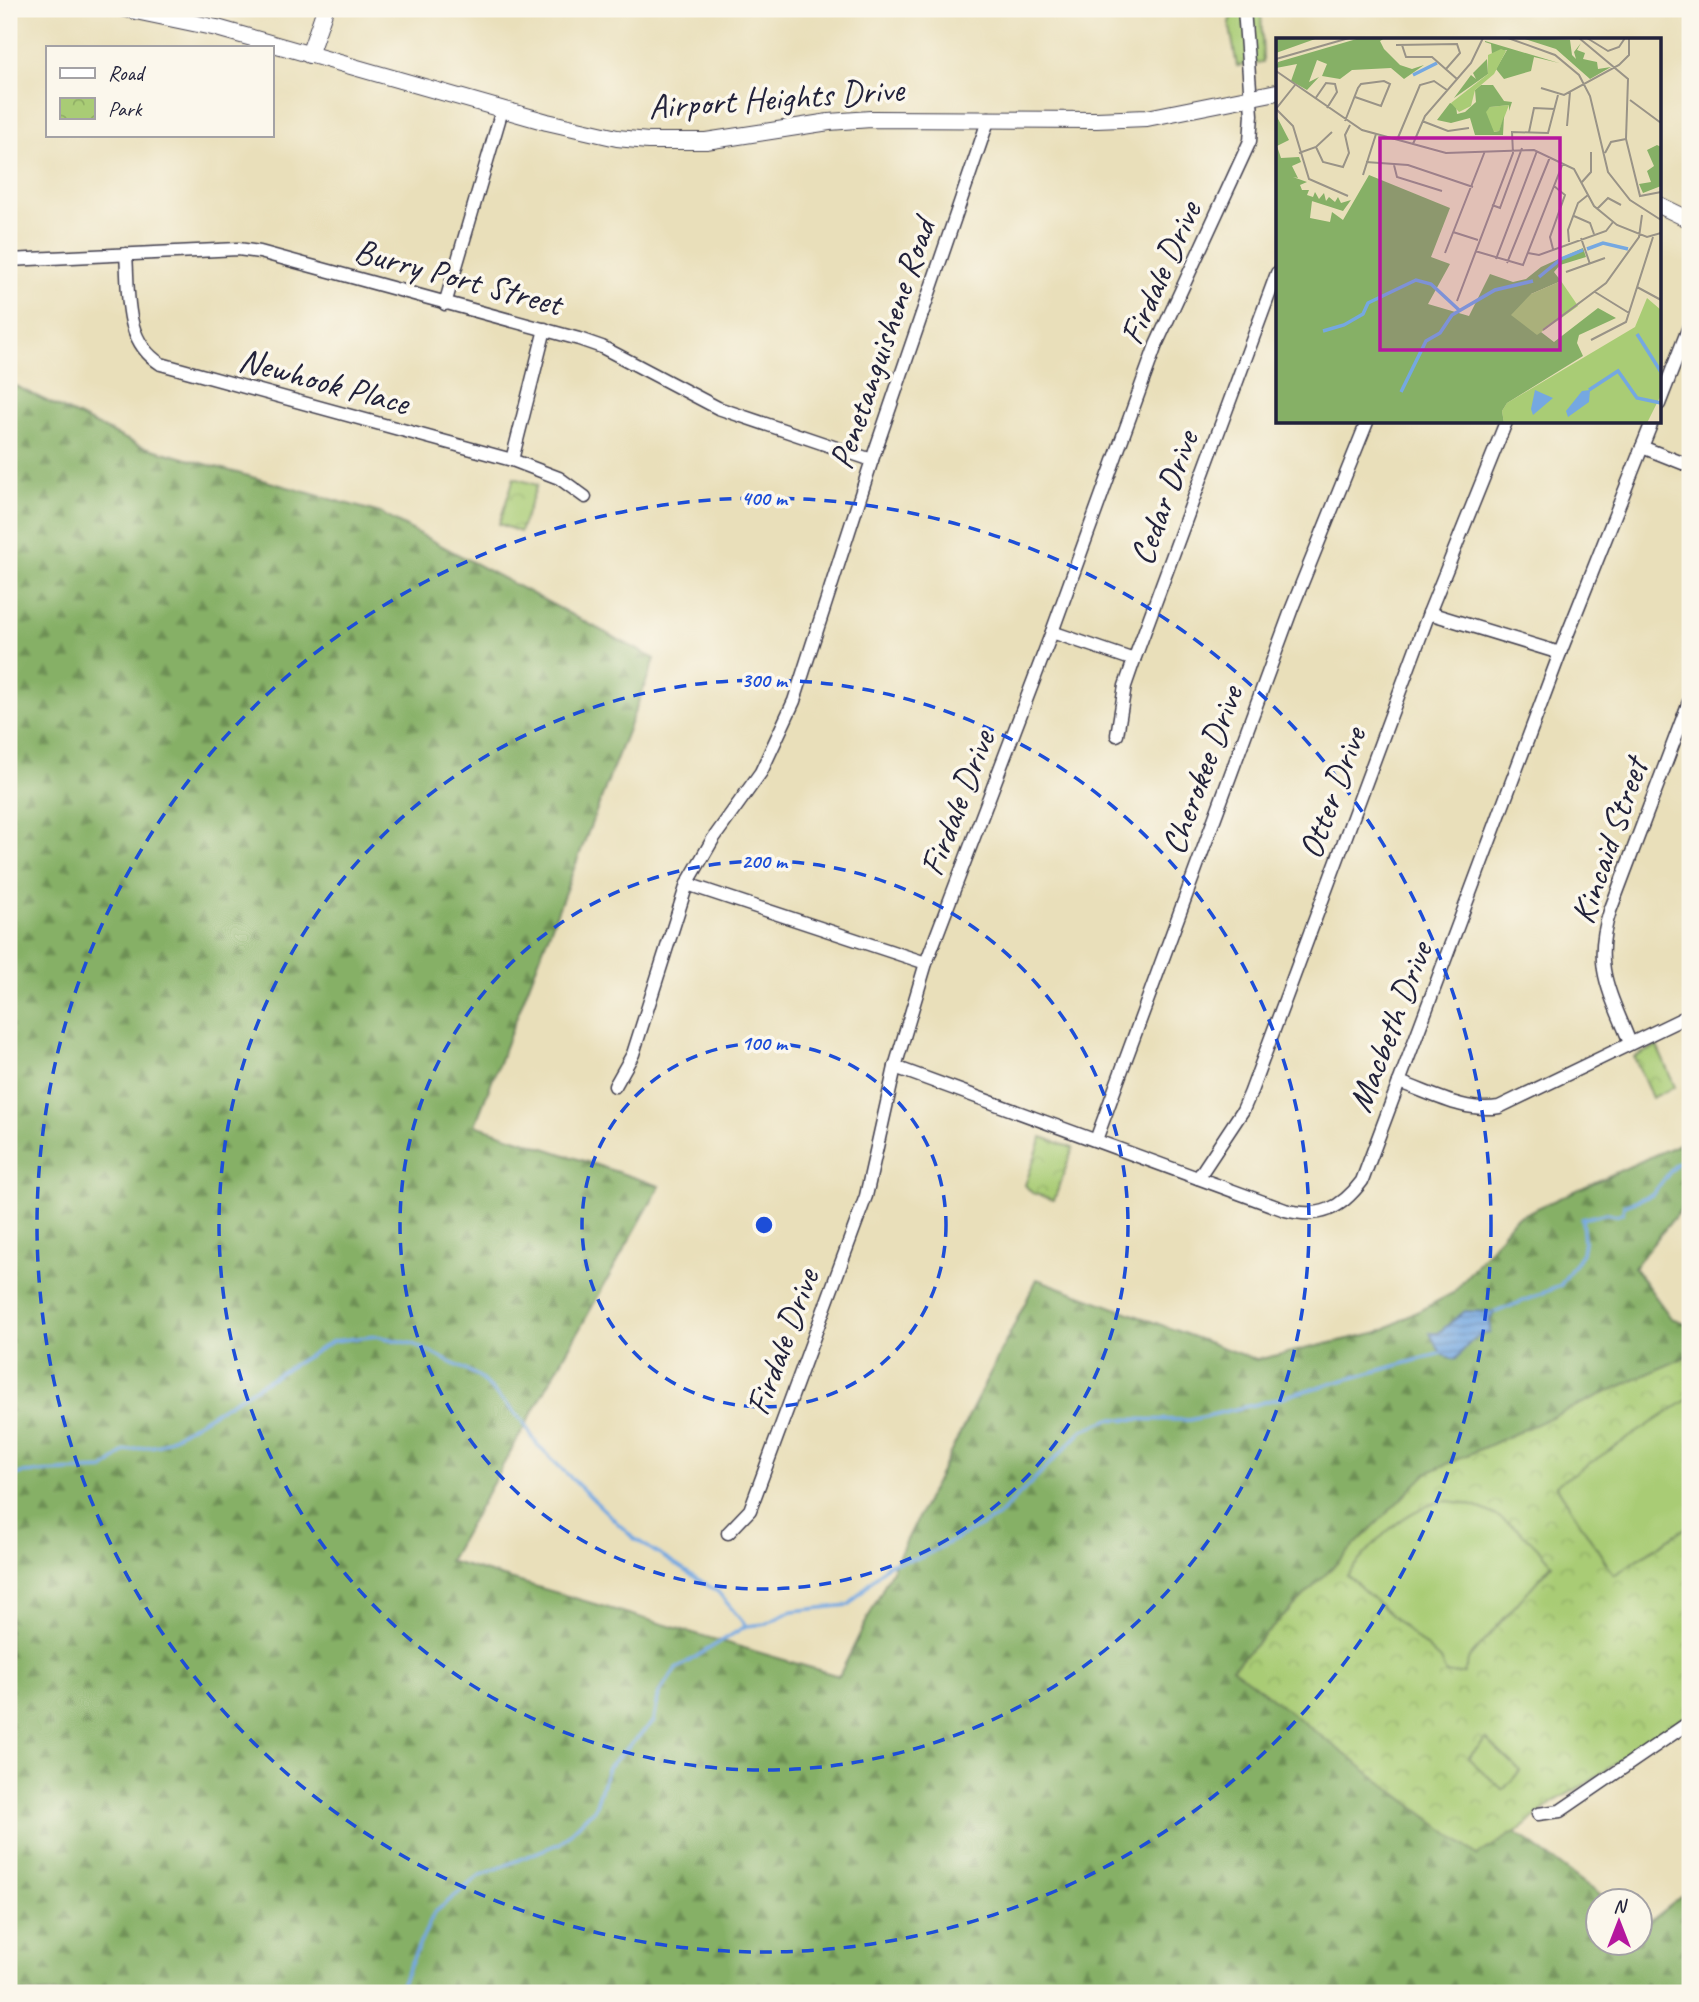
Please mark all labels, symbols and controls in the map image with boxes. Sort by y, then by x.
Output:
inset map [1276,38,1660,424]
legend [46,46,273,136]
text: Road [108,60,147,86]
street label: Airport Heights Drive [647,66,908,129]
text: Park [108,96,143,122]
street label: Firdale Drive [1109,192,1212,351]
street label: Penetanguishene Road [818,208,948,475]
street label: Burry Port Street [350,228,570,327]
street label: Newhook Place [234,337,416,426]
street label: Cedar Drive [1119,422,1210,571]
text: 400 m [741,485,789,511]
text: 300 m [741,667,789,693]
street label: Cherokee Drive [1151,677,1254,860]
street label: Otter Drive [1288,719,1377,865]
street label: Firdale Drive [909,722,1006,882]
street label: Kincaid Street [1560,748,1660,929]
text: 200 m [741,848,789,874]
street label: Macbeth Drive [1337,933,1444,1118]
text: 100 m [741,1030,789,1056]
centre of rings [752,1213,776,1237]
street label: Firdale Drive [735,1261,830,1421]
north arrow [1584,1886,1654,1956]
text: N [1613,1894,1628,1918]

